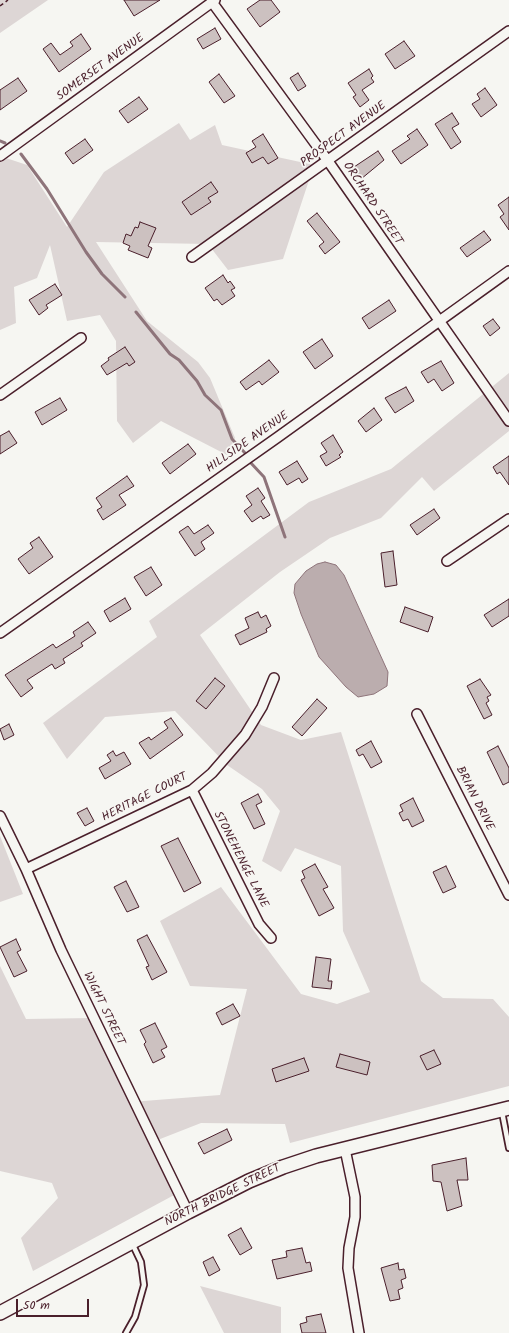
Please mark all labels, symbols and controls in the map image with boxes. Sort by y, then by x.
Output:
street label: SOMERSET AVENUE [54,31,148,105]
street label: PROSPECT AVENUE [298,99,390,171]
street label: ORCHARD STREET [339,160,405,248]
street label: HILLSIDE AVENUE [204,409,292,477]
street label: BRIAN DRIVE [452,764,496,834]
street label: HERITAGE COURT [100,770,190,826]
street label: STONEHENGE LANE [209,809,271,911]
street label: WIGHT STREET [79,970,127,1048]
street label: NORTH BRIDGE STREET [163,1162,283,1230]
scale bar [18,1291,91,1317]
text: 50 m [23,1296,50,1315]

